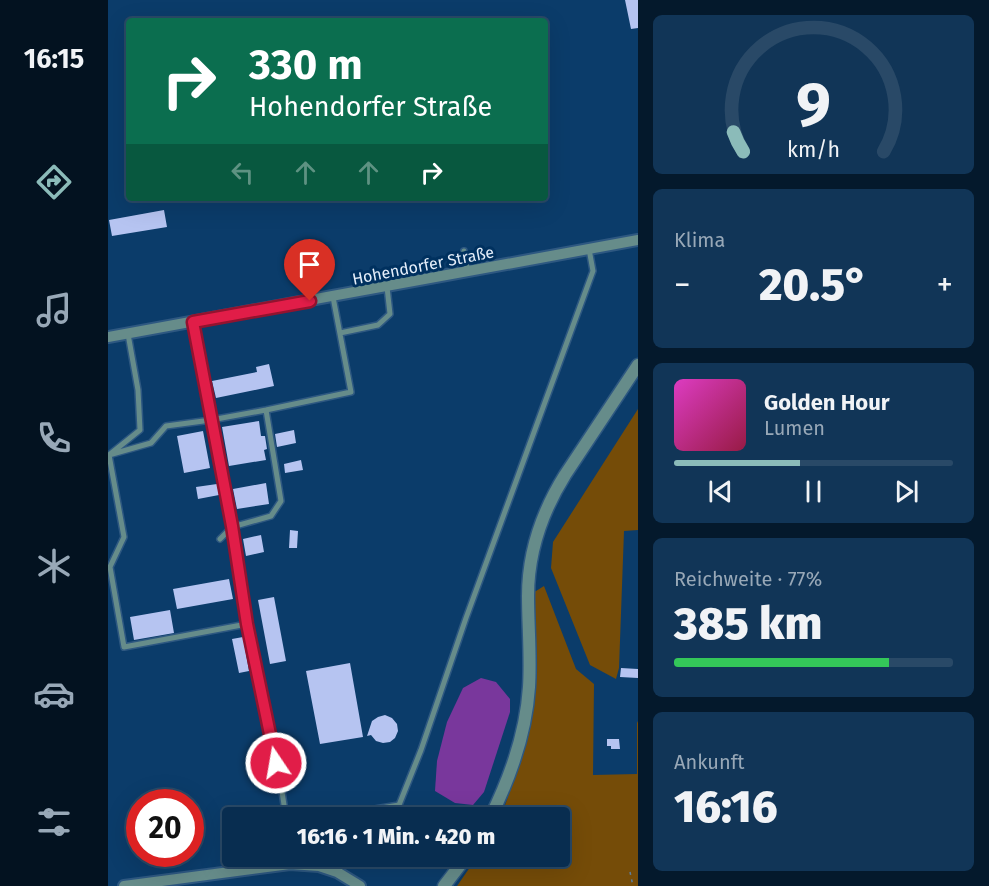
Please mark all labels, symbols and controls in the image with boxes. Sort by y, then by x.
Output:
text: 330 m [249,40,363,90]
icon: right [150,42,228,120]
text: 16:15 [24,43,84,75]
text: 9 [796,68,831,143]
text: Hohendorfer Straße [249,91,492,123]
text: km/h [787,137,840,163]
icon: left [226,156,259,189]
icon: ahead [289,156,322,189]
icon: ahead [352,156,385,189]
icon: right [415,156,448,189]
icon: directions [33,161,75,203]
text: Klima [674,228,725,252]
pin [284,239,335,301]
street label: Hohendorfer Straße [351,242,496,289]
icon: arrive [293,248,326,281]
text: 20.5° [759,258,868,312]
text: − [674,265,691,305]
text: + [937,265,953,305]
icon: music [33,289,75,331]
text: Golden Hour [764,389,890,416]
text: Lumen [764,416,825,440]
icon: phone [33,417,75,459]
icon: previous [704,475,737,508]
icon: pause [797,475,830,508]
icon: next [890,475,923,508]
icon: climate [33,545,75,587]
text: Reichweite · 77% [674,567,822,591]
text: 385 km [674,597,822,651]
icon: car [33,673,75,715]
position arrow [244,731,308,795]
text: Ankunft [674,750,745,774]
text: 16:16 [674,780,778,834]
speed limit sign: 20 [126,789,204,867]
icon: filters [33,801,75,843]
text: 16:16 · 1 Min. · 420 m [297,823,495,850]

